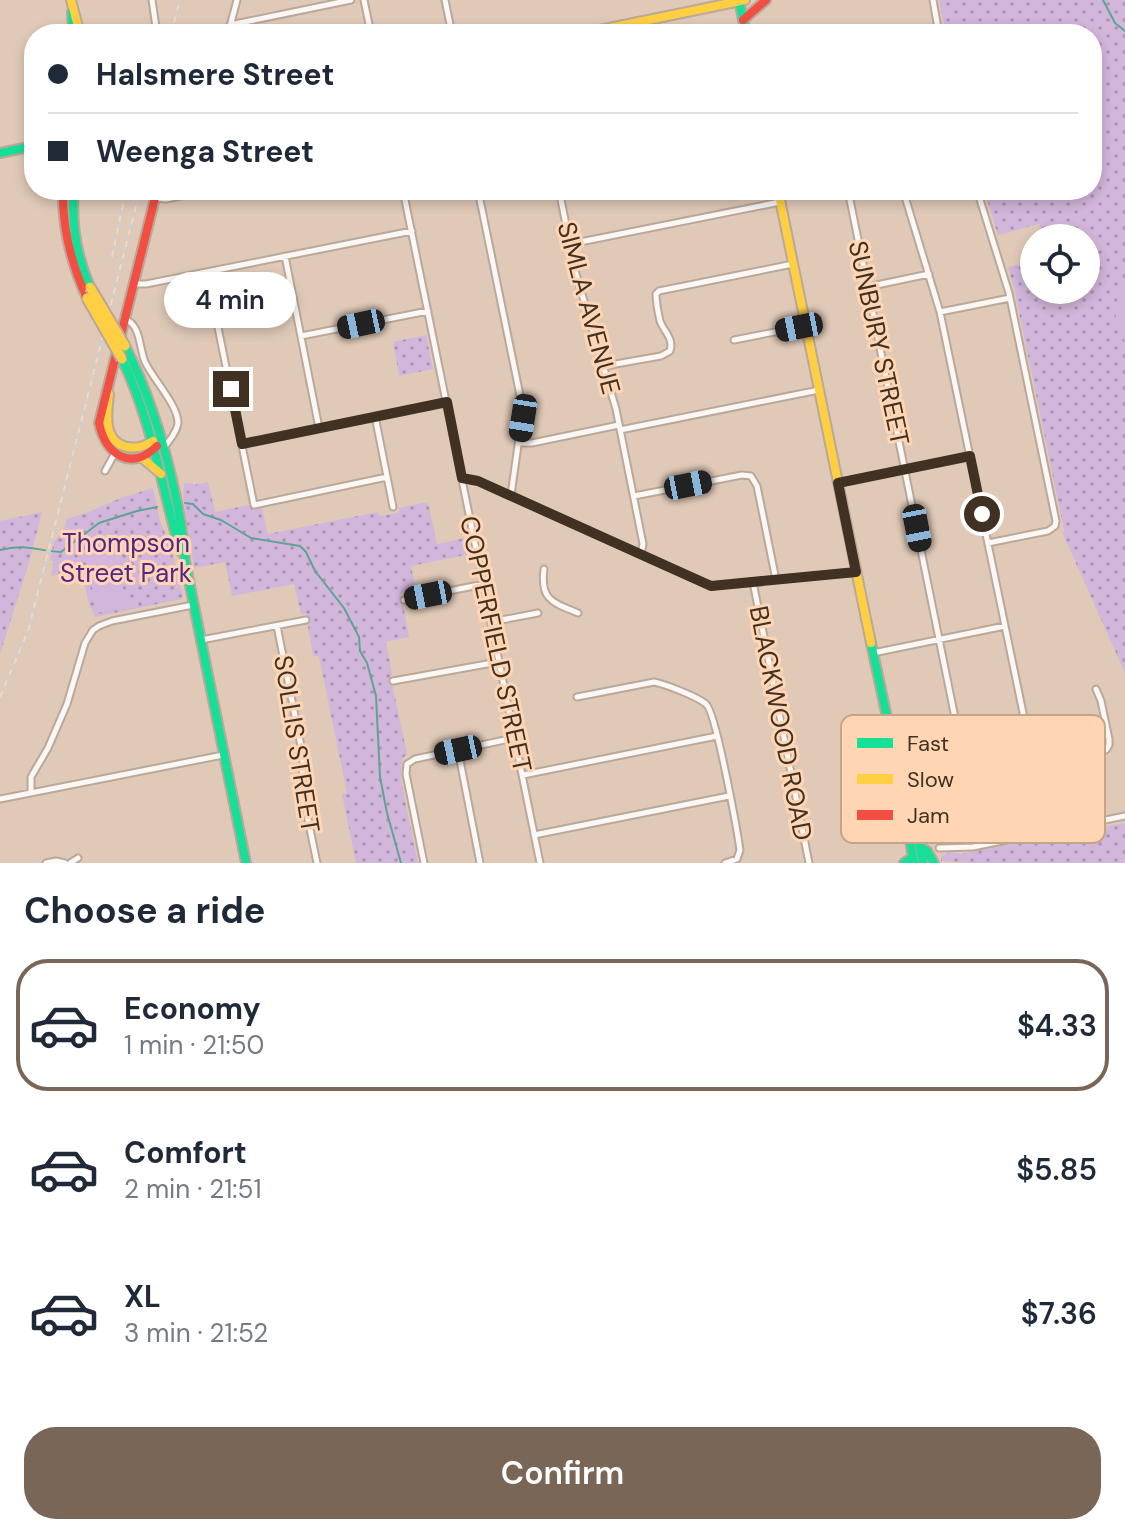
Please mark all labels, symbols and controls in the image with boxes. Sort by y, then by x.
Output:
text: Halsmere Street [96,55,334,94]
text: Weenga Street [96,132,314,171]
street label: SIMLA AVENUE [550,218,628,398]
map controls [1020,224,1100,304]
button: locate [1020,224,1100,304]
street label: SUNBURY STREET [841,238,917,448]
callout: 4 min [165,273,297,329]
text: 4 min [195,283,265,317]
car [335,307,387,341]
car [773,311,825,343]
route end [213,371,249,407]
car [507,392,539,444]
car [662,469,714,501]
route start [964,496,1000,532]
car [901,502,933,554]
street label: COPPERFIELD STREET [452,513,540,775]
park label: Thompson Street Park [60,526,192,590]
car [402,579,454,611]
street label: BLACKWOOD ROAD [742,603,820,843]
street label: SOLLIS STREET [266,653,328,835]
legend [841,715,1105,843]
text: Fast [907,729,949,758]
car [432,733,484,767]
text: Slow [907,765,954,794]
text: Jam [907,801,950,830]
text: Choose a ride [24,887,265,934]
icon: car [28,989,100,1061]
text: Economy [124,989,261,1028]
text: $4.33 [1017,1006,1097,1045]
text: 1 min · 21:50 [124,1028,264,1062]
icon: car [28,1133,100,1205]
text: Comfort [124,1133,247,1172]
text: $5.85 [1016,1150,1097,1189]
text: 2 min · 21:51 [124,1172,262,1206]
icon: car [28,1277,100,1349]
text: XL [124,1277,161,1316]
text: $7.36 [1021,1294,1097,1333]
text: 3 min · 21:52 [124,1316,268,1350]
button: Confirm [24,1427,1101,1519]

